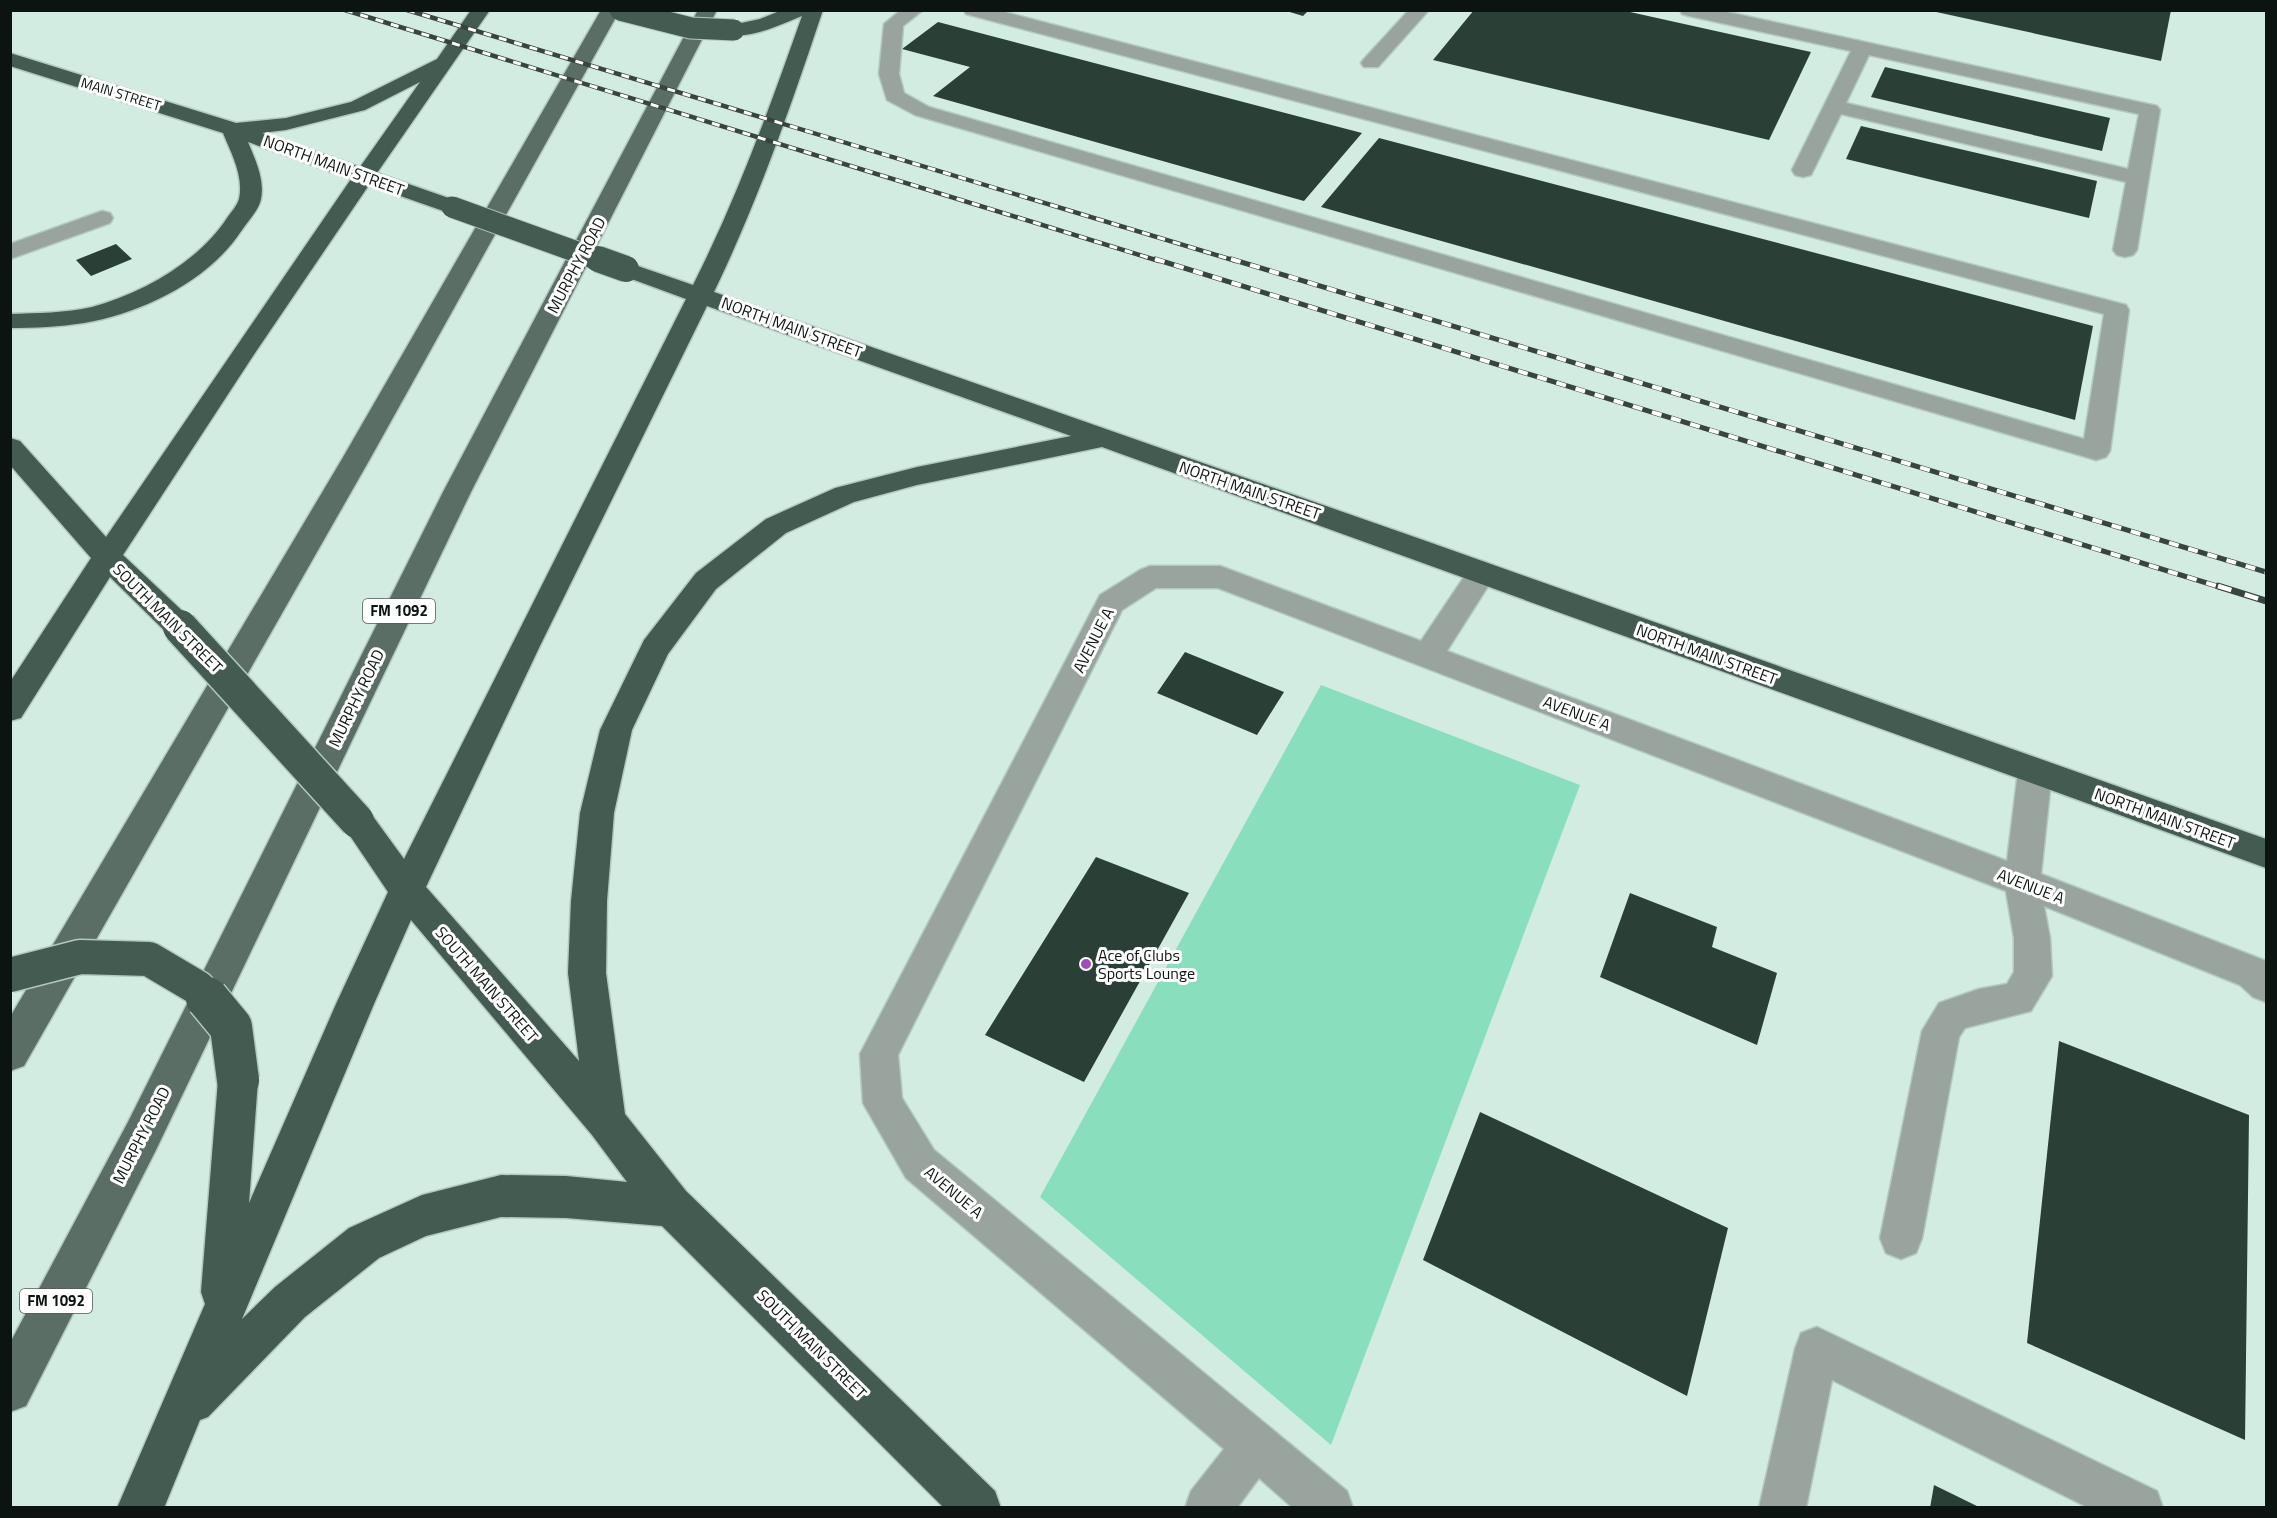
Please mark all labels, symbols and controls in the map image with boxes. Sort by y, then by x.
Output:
street label: MAIN STREET [79,71,164,116]
street label: NORTH MAIN STREET [260,128,408,202]
street label: MURPHY ROAD [540,213,612,317]
street label: NORTH MAIN STREET [718,290,866,364]
street label: NORTH MAIN STREET [1176,455,1324,526]
street label: SOUTH MAIN STREET [108,558,229,679]
road number: FM 1092 [363,599,435,623]
street label: AVENUE A [1066,603,1120,677]
street label: NORTH MAIN STREET [1633,617,1781,691]
street label: MURPHY ROAD [322,645,390,751]
street label: AVENUE A [1540,689,1615,737]
street label: NORTH MAIN STREET [2091,781,2239,855]
street label: AVENUE A [1994,862,2069,910]
street label: SOUTH MAIN STREET [430,921,545,1048]
place label: Ace of Clubs Sports Lounge [1098,943,1195,985]
marker: Ace of Clubs Sports Lounge [1079,957,1093,971]
street label: MURPHY ROAD [106,1082,176,1188]
street label: AVENUE A [919,1160,989,1224]
street label: SOUTH MAIN STREET [752,1284,873,1405]
road number: FM 1092 [20,1289,92,1313]

